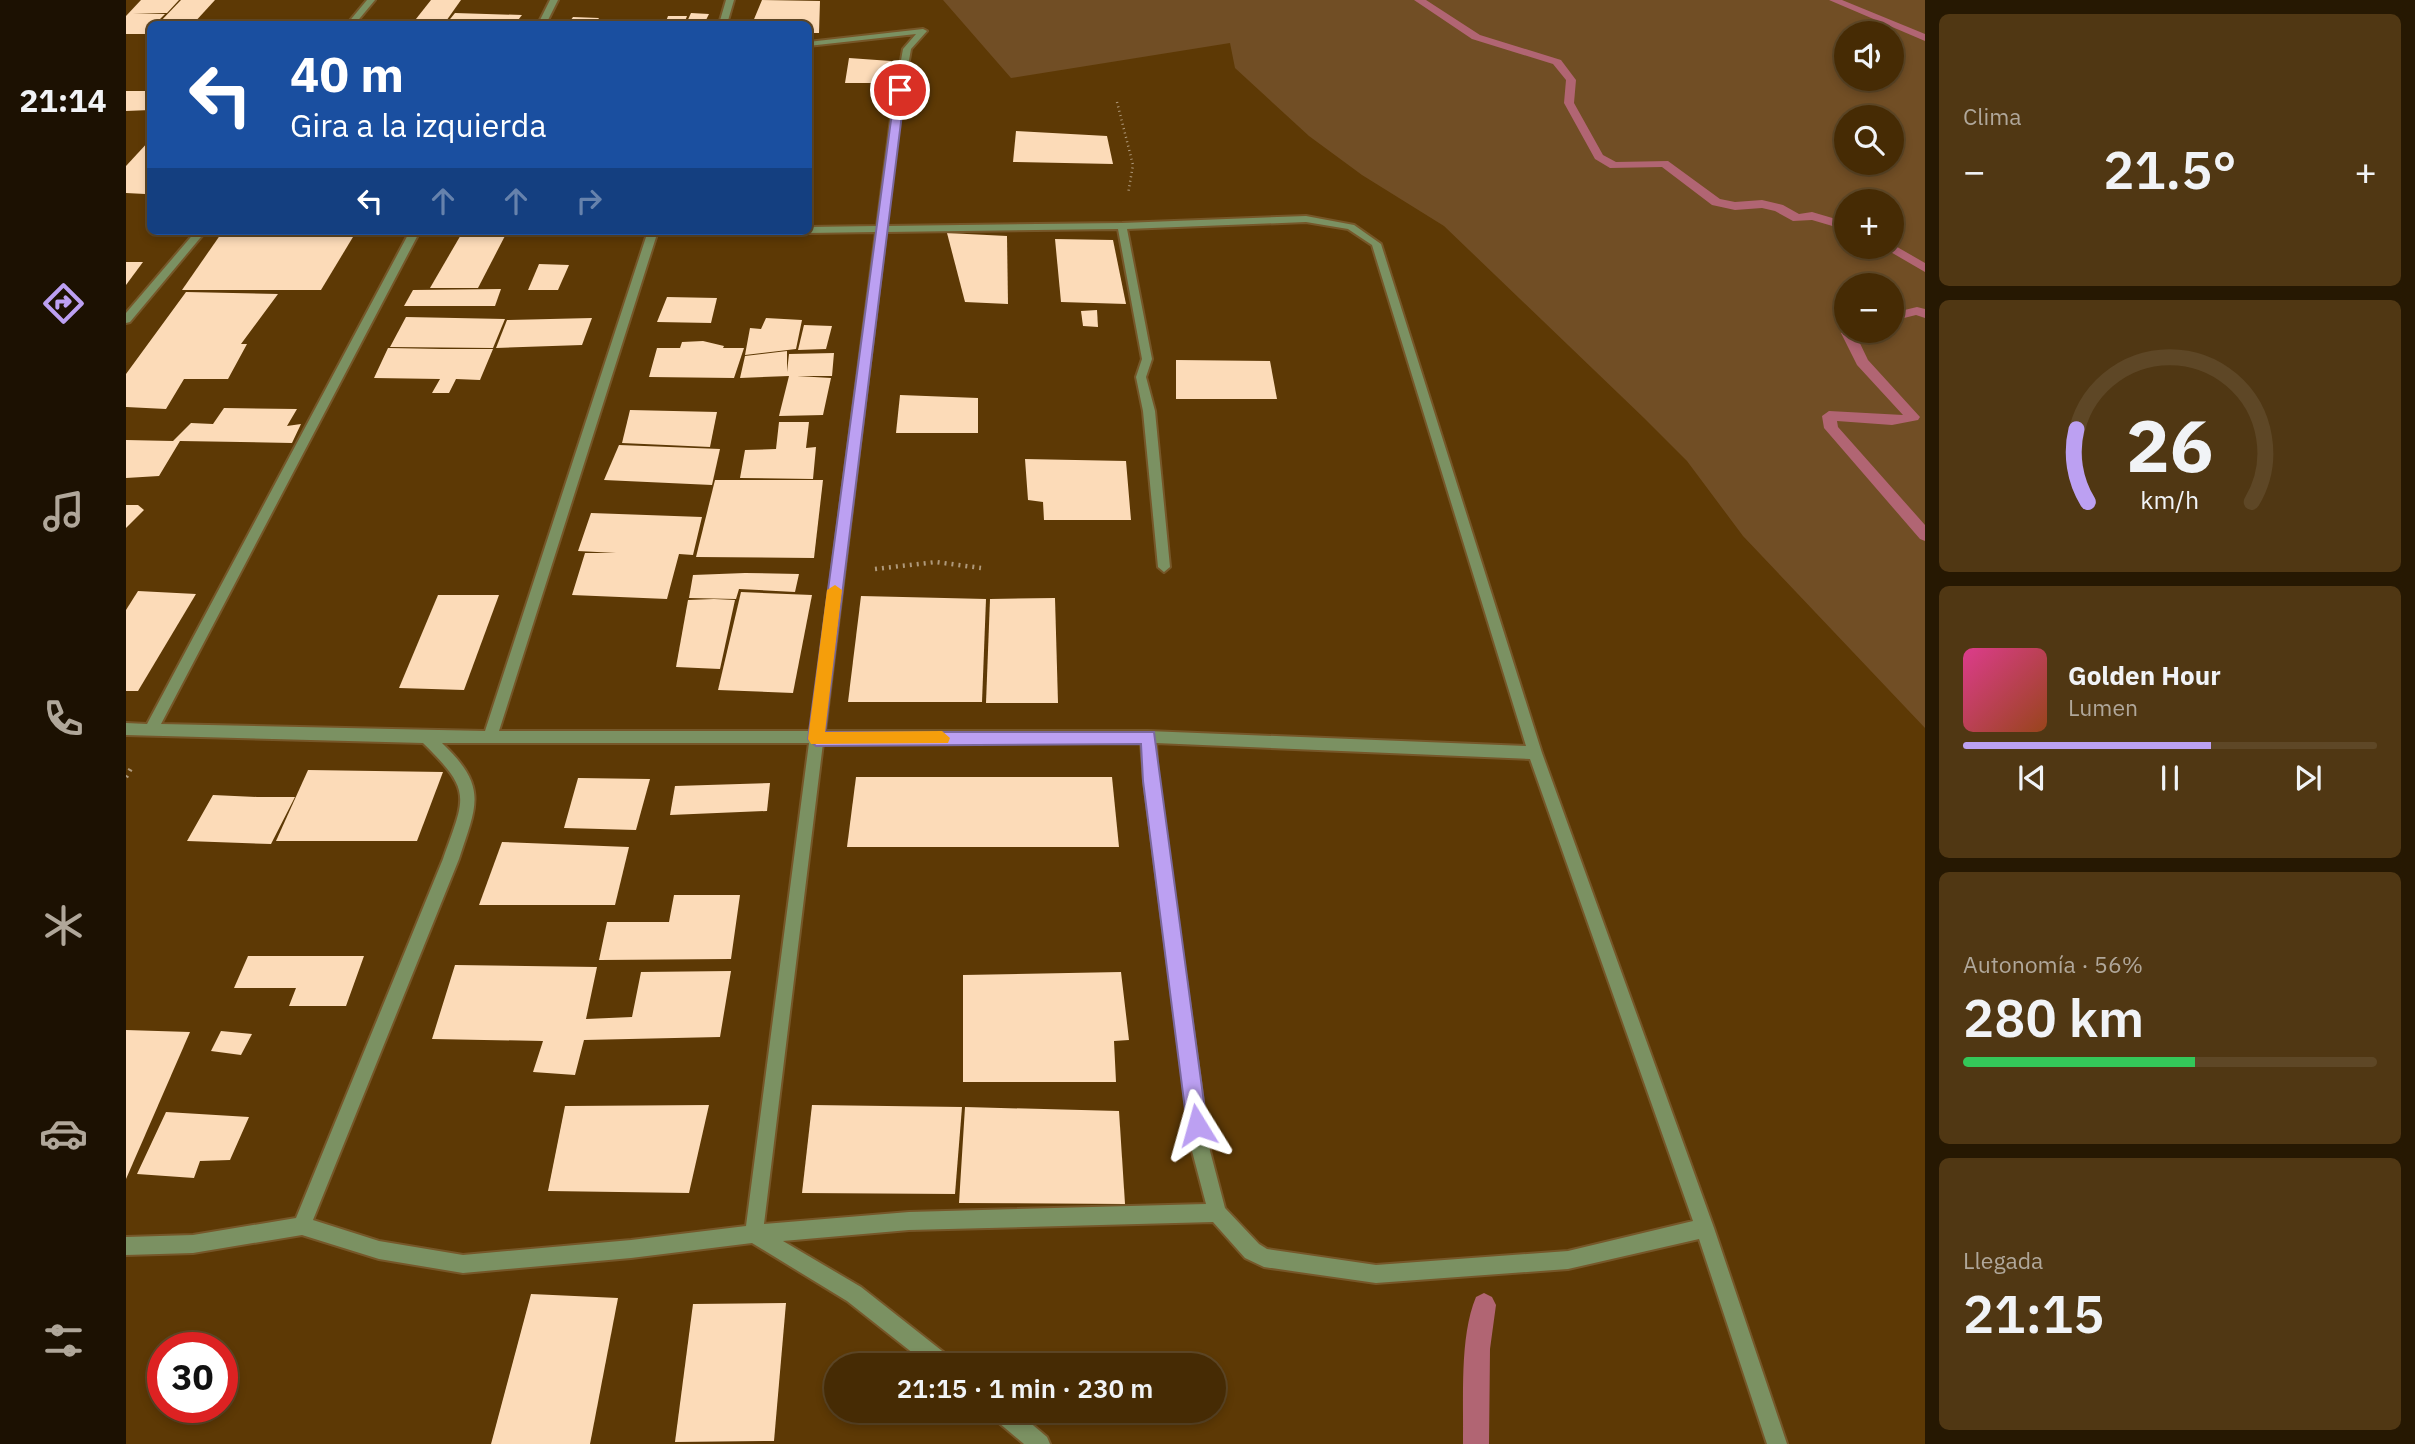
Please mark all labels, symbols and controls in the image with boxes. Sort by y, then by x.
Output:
map controls [1834,21,1904,343]
button: sound [1834,21,1904,91]
text: 40 m [290,42,404,105]
icon: left [175,49,266,140]
pin [870,60,930,120]
icon: arrive [881,71,919,109]
text: 21:14 [19,79,107,121]
text: Clima [1963,101,2022,131]
text: Gira a la izquierda [290,104,547,146]
button: search [1834,105,1904,175]
text: 21.5° [2103,136,2237,203]
text: − [1963,146,1986,195]
text: + [2354,146,2377,195]
icon: left [351,182,389,220]
icon: ahead [424,182,462,220]
icon: ahead [497,182,535,220]
icon: right [570,182,608,220]
button: + [1834,189,1904,259]
button: − [1834,273,1904,343]
icon: directions [39,279,88,328]
text: 26 [2126,397,2214,492]
text: km/h [2141,483,2199,516]
icon: music [39,487,88,536]
text: Golden Hour [2068,658,2221,692]
text: Lumen [2068,692,2138,722]
icon: phone [39,694,88,743]
icon: previous [2013,759,2051,797]
icon: pause [2151,759,2189,797]
icon: next [2289,759,2327,797]
icon: climate [39,901,88,950]
text: Autonomía · 56% [1963,949,2143,979]
text: 280 km [1963,984,2144,1051]
position arrow [1160,1088,1234,1162]
icon: car [39,1109,88,1158]
text: Llegada [1963,1245,2043,1275]
text: 21:15 [1963,1280,2104,1347]
icon: filters [39,1316,88,1365]
speed limit sign: 30 [147,1332,238,1423]
text: 21:15 · 1 min · 230 m [897,1371,1153,1405]

